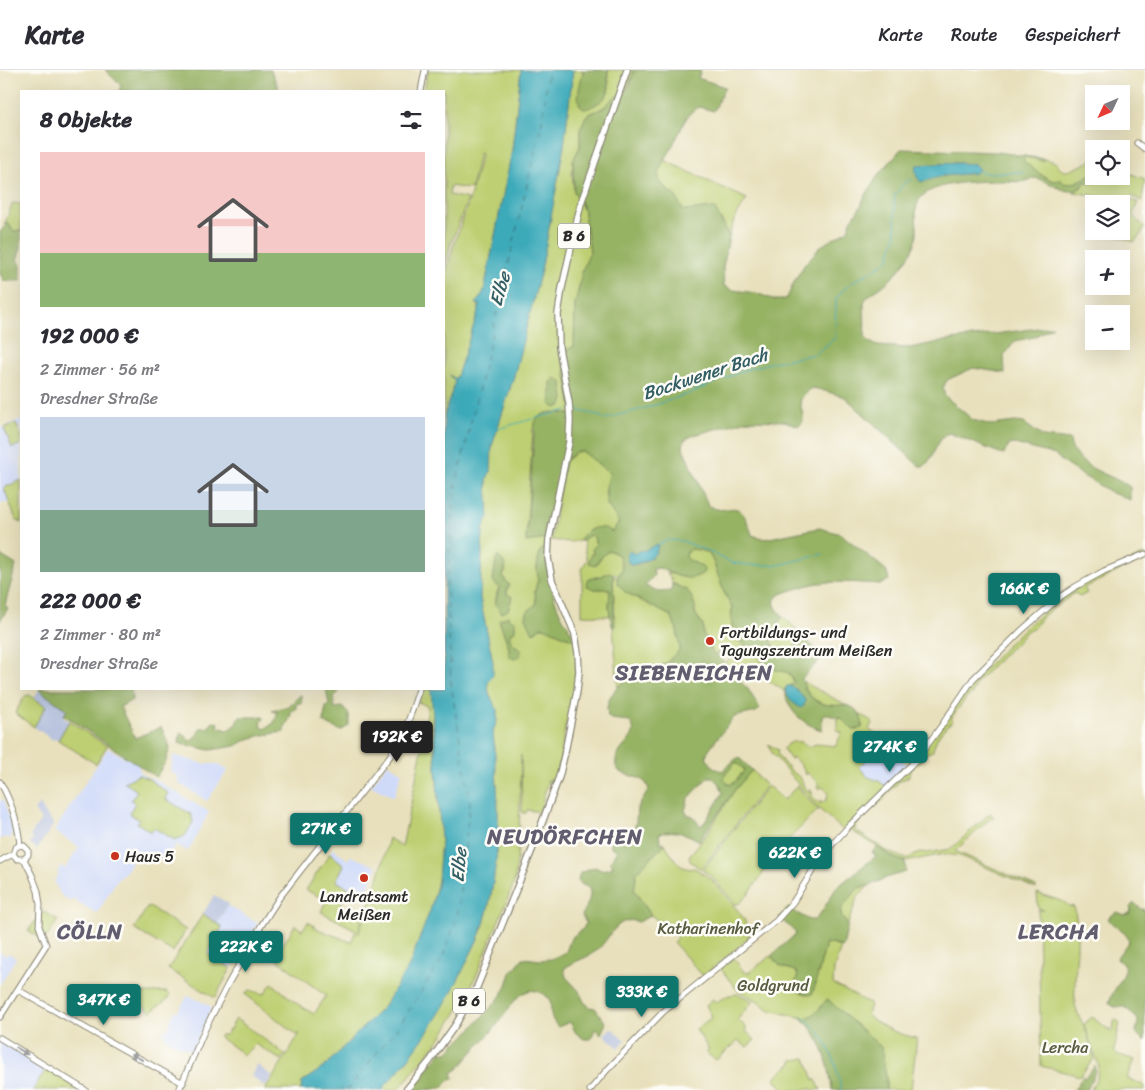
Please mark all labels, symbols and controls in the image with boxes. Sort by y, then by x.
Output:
text: Karte [25,14,84,56]
text: Karte [878,19,923,51]
text: Route [951,19,997,51]
text: Gespeichert [1025,19,1120,51]
north arrow [1085,85,1130,130]
map controls [1085,85,1130,350]
text: 8 Objekte [40,101,132,139]
icon: filters [397,106,425,134]
button: locate [1085,140,1130,185]
icon: home [188,185,278,275]
button: layers [1085,195,1130,240]
road number: B 6 [558,224,590,248]
button: + [1085,250,1130,295]
water label: Elbe [480,267,521,310]
button: − [1085,305,1130,350]
text: 192 000 € [40,317,139,355]
water label: Bockwener Bach [638,338,773,409]
text: 2 Zimmer · 56 m² [40,355,160,384]
text: Dresdner Straße [40,384,158,413]
icon: home [188,450,278,540]
pin: 166K € [983,572,1065,615]
text: 166K € [999,574,1049,603]
text: 222 000 € [40,582,141,620]
place label: Fortbildungs- und Tagungszentrum Meißen [720,618,893,665]
text: 2 Zimmer · 80 m² [40,620,161,649]
marker: Fortbildungs- und Tagungszentrum Meißen [704,635,716,647]
text: Dresdner Straße [40,649,158,678]
district label: SIEBENEICHEN [614,654,773,692]
pin: 192K € [356,720,438,763]
text: 192K € [372,722,422,751]
pin: 274K € [849,730,931,773]
text: 274K € [864,732,916,761]
pin: 271K € [285,812,367,855]
text: 271K € [301,814,351,843]
district label: NEUDÖRFCHEN [486,818,643,856]
pin: 622K € [754,836,836,879]
text: 622K € [769,838,821,867]
place label: Haus 5 [125,842,174,871]
water label: Elbe [442,845,477,883]
marker: Haus 5 [109,850,121,862]
marker: Landratsamt Meißen [358,872,370,884]
place label: Landratsamt Meißen [320,882,408,929]
district label: CÖLLN [56,913,123,951]
district label: LERCHA [1018,913,1100,951]
park label: Katharinenhof [657,914,761,943]
pin: 222K € [205,930,287,973]
text: 222K € [220,932,272,961]
park label: Goldgrund [737,971,810,1000]
pin: 333K € [601,976,683,1018]
text: 333K € [617,977,667,1006]
pin: 347K € [63,984,145,1026]
text: 347K € [78,985,130,1014]
road number: B 6 [453,988,485,1014]
park label: Lercha [1042,1033,1089,1062]
one-way arrow [15,1047,28,1056]
one-way arrow [130,1052,143,1061]

